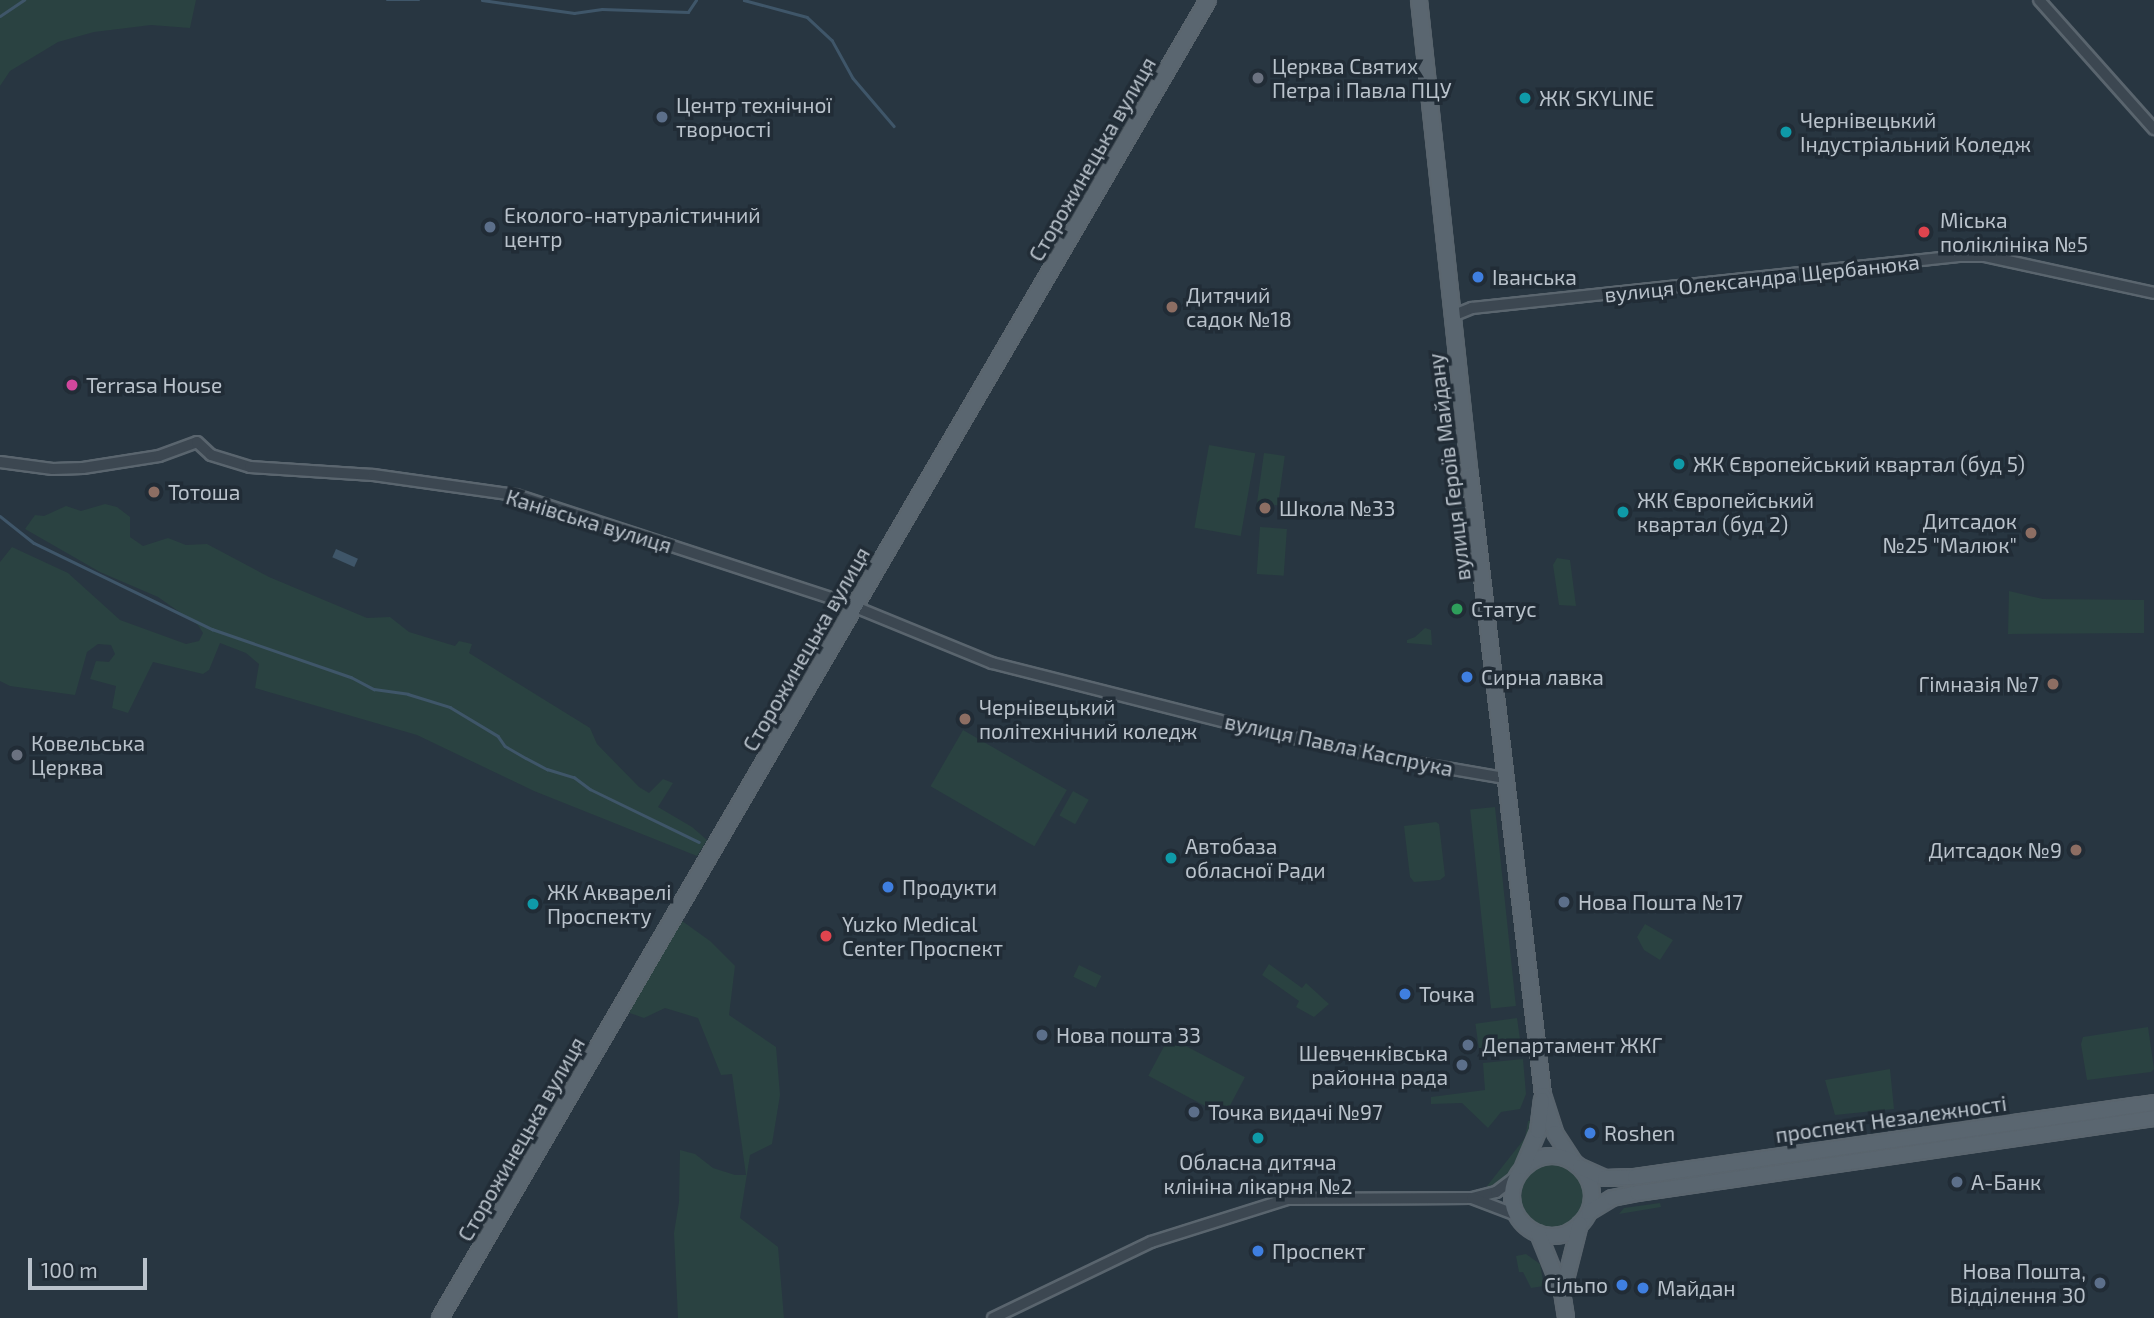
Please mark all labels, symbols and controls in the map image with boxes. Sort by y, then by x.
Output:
street label: Сторожинецька вулиця [1023,52,1161,266]
place label: Церква Святих Петра і Павла ПЦУ [1272,53,1451,103]
marker: Церква Святих Петра і Павла ПЦУ [1250,70,1266,86]
place label: ЖК SKYLINE [1539,85,1654,111]
marker: ЖК SKYLINE [1517,90,1533,106]
place label: Центр технічної творчості [676,92,832,142]
place label: Чернівецький Індустріальний Коледж [1800,107,2031,157]
marker: Центр технічної творчості [654,109,670,125]
marker: Чернівецький Індустріальний Коледж [1778,124,1794,140]
place label: Еколого-натуралістичний центр [504,202,761,252]
place label: Міська поліклініка №5 [1940,207,2088,257]
marker: Еколого-натуралістичний центр [482,219,498,235]
marker: Міська поліклініка №5 [1914,222,1934,242]
street label: вулиця Олександра Щербанюка [1603,249,1921,307]
place label: Іванська [1492,264,1577,290]
marker: Іванська [1470,269,1486,285]
place label: Дитячий садок №18 [1186,282,1292,332]
marker: Дитячий садок №18 [1164,299,1180,315]
street label: вулиця Героїв Майдану [1423,352,1475,582]
place label: Terrasa House [86,372,222,398]
marker: Terrasa House [64,377,80,393]
place label: ЖК Європейський квартал (буд 5) [1693,451,2025,477]
marker: ЖК Європейський квартал (буд 5) [1671,456,1687,472]
place label: Тотоша [168,479,240,505]
marker: Тотоша [146,484,162,500]
street label: Канівська вулиця [503,484,675,558]
place label: ЖК Європейський квартал (буд 2) [1637,487,1814,537]
place label: Школа №33 [1279,495,1395,521]
marker: Школа №33 [1257,500,1273,516]
marker: ЖК Європейський квартал (буд 2) [1615,504,1631,520]
place label: Дитсадок №25 "Малюк" [1882,508,2017,558]
marker: Дитсадок №25 "Малюк" [2023,525,2039,541]
street label: Сторожинецька вулиця [737,542,875,756]
place label: Статус [1471,596,1537,622]
marker: Статус [1449,601,1465,617]
place label: Сирна лавка [1481,664,1604,690]
marker: Сирна лавка [1459,669,1475,685]
place label: Гімназія №7 [1918,671,2039,697]
marker: Гімназія №7 [2045,676,2061,692]
place label: Чернівецький політехнічний коледж [979,694,1197,744]
street label: вулиця Павла Каспрука [1223,708,1455,782]
marker: Чернівецький політехнічний коледж [957,711,973,727]
place label: Ковельська Церква [31,730,145,780]
marker: Ковельська Церква [9,747,25,763]
place label: Автобаза обласної Ради [1185,833,1326,883]
place label: Дитсадок №9 [1928,837,2062,863]
marker: Дитсадок №9 [2068,842,2084,858]
marker: Автобаза обласної Ради [1163,850,1179,866]
place label: Продукти [902,874,997,900]
place label: ЖК Акварелі Проспекту [547,879,672,929]
marker: Продукти [880,879,896,895]
place label: Нова Пошта №17 [1578,889,1743,915]
marker: Нова Пошта №17 [1556,894,1572,910]
marker: ЖК Акварелі Проспекту [525,896,541,912]
place label: Yuzko Medical Center Проспект [842,911,1003,961]
marker: Yuzko Medical Center Проспект [816,926,836,946]
place label: Точка [1419,981,1475,1007]
marker: Точка [1397,986,1413,1002]
place label: Нова пошта 33 [1056,1022,1201,1048]
marker: Нова пошта 33 [1034,1027,1050,1043]
street label: Сторожинецька вулиця [452,1032,590,1246]
place label: Департамент ЖКГ [1482,1032,1662,1058]
marker: Департамент ЖКГ [1460,1037,1476,1053]
place label: Шевченківська районна рада [1299,1040,1448,1090]
marker: Шевченківська районна рада [1454,1057,1470,1073]
street label: проспект Незалежності [1774,1090,2008,1148]
place label: Точка видачі №97 [1208,1099,1383,1125]
marker: Точка видачі №97 [1186,1104,1202,1120]
place label: Roshen [1604,1120,1675,1146]
marker: Roshen [1582,1125,1598,1141]
marker: Обласна дитяча клініна лікарня №2 [1250,1130,1266,1146]
place label: Обласна дитяча клініна лікарня №2 [1163,1149,1353,1199]
place label: А-Банк [1971,1169,2041,1195]
marker: А-Банк [1949,1174,1965,1190]
place label: Проспект [1272,1238,1366,1264]
marker: Проспект [1250,1243,1266,1259]
scale bar [32,1244,150,1288]
text: 100 m [41,1257,98,1282]
place label: Нова Пошта, Відділення 30 [1950,1258,2086,1308]
place label: Сільпо [1544,1272,1608,1298]
place label: Майдан [1657,1275,1735,1301]
marker: Нова Пошта, Відділення 30 [2092,1275,2108,1291]
marker: Сільпо [1614,1277,1630,1293]
marker: Майдан [1635,1280,1651,1296]

